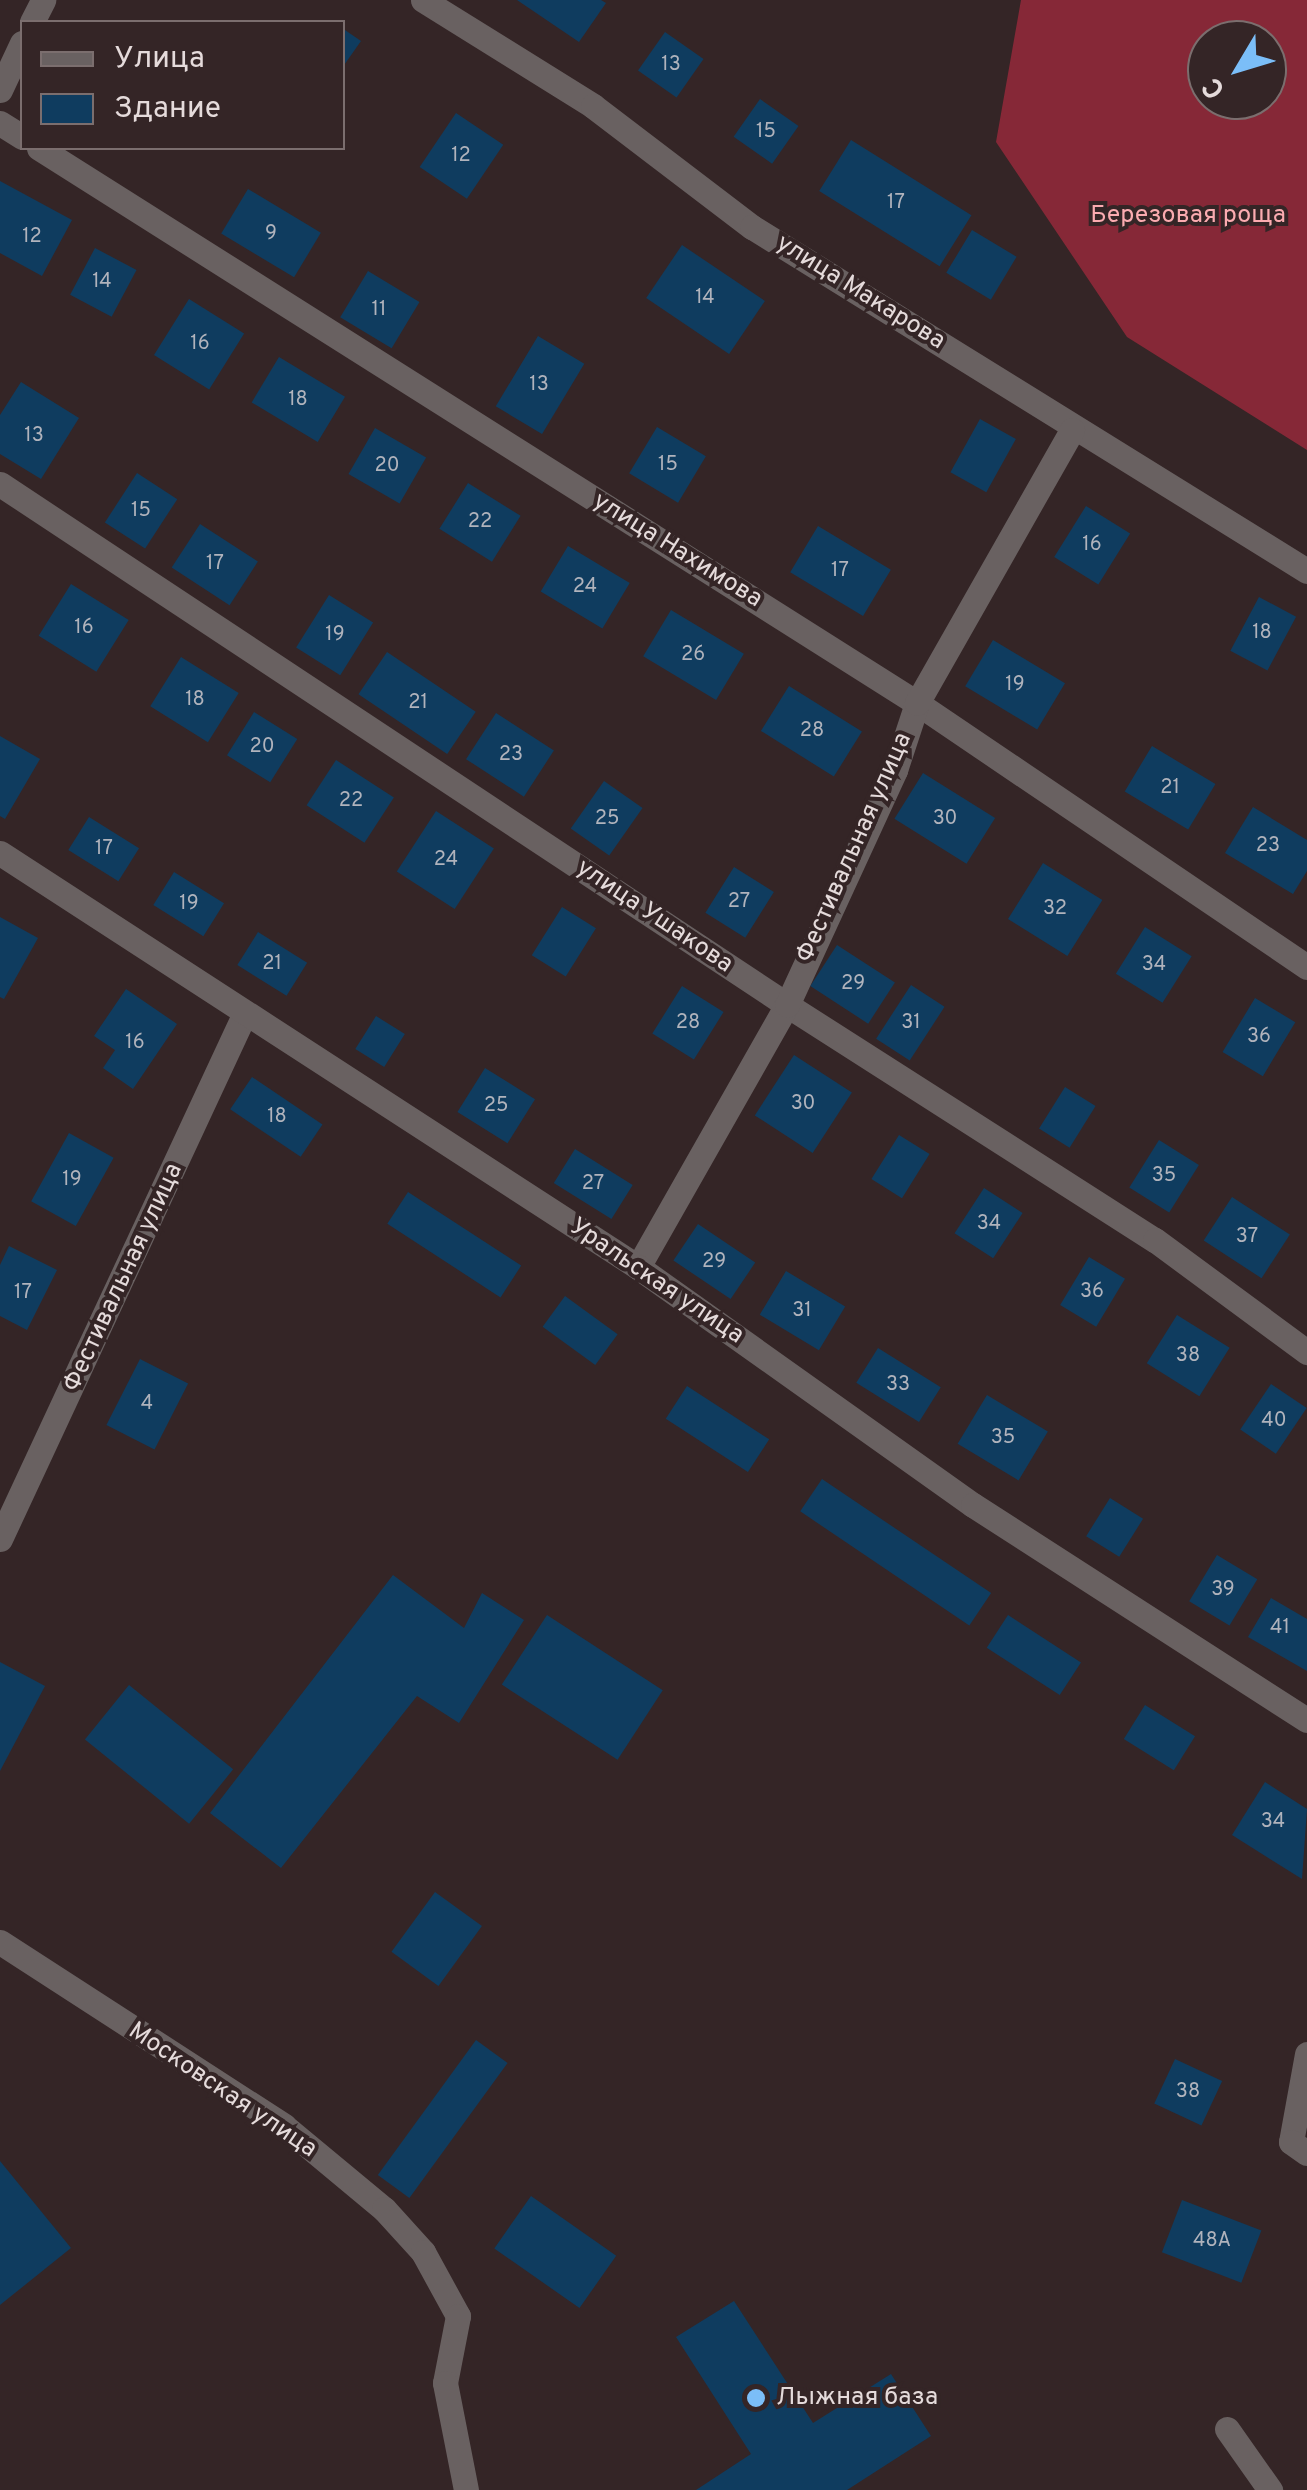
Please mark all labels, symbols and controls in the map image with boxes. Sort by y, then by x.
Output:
legend [20,20,345,150]
north arrow [1187,20,1287,120]
text: Улица [114,41,205,78]
house number: 13 [661,53,681,77]
text: С [1195,69,1235,105]
text: Здание [114,91,221,128]
house number: 15 [756,120,776,144]
house number: 12 [451,144,471,168]
house number: 17 [887,191,905,215]
park label: Березовая роща [1090,201,1286,231]
house number: 9 [265,222,277,246]
house number: 12 [22,225,42,249]
street label: улица Макарова [770,229,950,357]
house number: 14 [92,270,112,294]
house number: 14 [695,286,715,310]
house number: 11 [372,298,386,322]
house number: 16 [190,332,210,356]
house number: 13 [529,373,549,397]
house number: 18 [288,388,308,412]
house number: 13 [24,424,44,448]
house number: 15 [658,453,678,477]
house number: 20 [374,454,400,478]
street label: улица Нахимова [587,487,767,615]
house number: 15 [131,499,151,523]
house number: 22 [468,510,492,534]
house number: 16 [1082,533,1102,557]
house number: 17 [206,552,224,576]
house number: 17 [831,559,849,583]
house number: 24 [573,575,597,599]
house number: 16 [74,616,94,640]
house number: 18 [1252,621,1272,645]
house number: 19 [325,623,345,647]
house number: 26 [681,643,705,667]
house number: 19 [1005,673,1025,697]
house number: 18 [185,688,205,712]
house number: 21 [408,691,428,715]
house number: 28 [800,719,824,743]
street label: Фестивальная улица [791,728,919,968]
house number: 20 [249,735,275,759]
house number: 23 [499,743,523,767]
house number: 21 [1160,776,1180,800]
house number: 22 [339,789,363,813]
house number: 25 [595,807,619,831]
house number: 30 [933,807,957,831]
house number: 23 [1256,834,1280,858]
house number: 17 [95,837,113,861]
house number: 24 [434,848,458,872]
street label: улица Ушакова [570,854,738,980]
house number: 27 [728,890,750,914]
house number: 19 [179,892,199,916]
house number: 32 [1043,897,1067,921]
house number: 21 [262,952,282,976]
house number: 34 [1142,953,1166,977]
house number: 29 [841,972,865,996]
house number: 28 [676,1011,700,1035]
house number: 31 [901,1011,921,1035]
house number: 36 [1247,1025,1271,1049]
house number: 16 [125,1031,145,1055]
house number: 30 [791,1092,815,1116]
house number: 25 [484,1094,508,1118]
house number: 18 [267,1105,287,1129]
street label: Фестивальная улица [58,1159,190,1397]
house number: 35 [1152,1164,1176,1188]
house number: 19 [62,1168,82,1192]
house number: 27 [582,1172,604,1196]
house number: 34 [977,1212,1001,1236]
street label: Уральская улица [563,1213,749,1351]
house number: 37 [1236,1225,1258,1249]
house number: 29 [702,1250,726,1274]
house number: 36 [1080,1280,1104,1304]
house number: 17 [14,1281,32,1305]
house number: 31 [792,1299,812,1323]
house number: 38 [1176,1344,1200,1368]
house number: 33 [886,1373,910,1397]
house number: 4 [141,1392,153,1416]
house number: 40 [1261,1409,1287,1433]
house number: 35 [991,1426,1015,1450]
house number: 39 [1211,1578,1235,1602]
house number: 41 [1270,1616,1290,1640]
house number: 34 [1261,1810,1285,1834]
street label: Московская улица [122,2017,322,2165]
house number: 38 [1176,2080,1200,2104]
house number: 48А [1193,2229,1231,2253]
place label: Лыжная база [776,2383,938,2413]
marker: Лыжная база [745,2387,767,2409]

